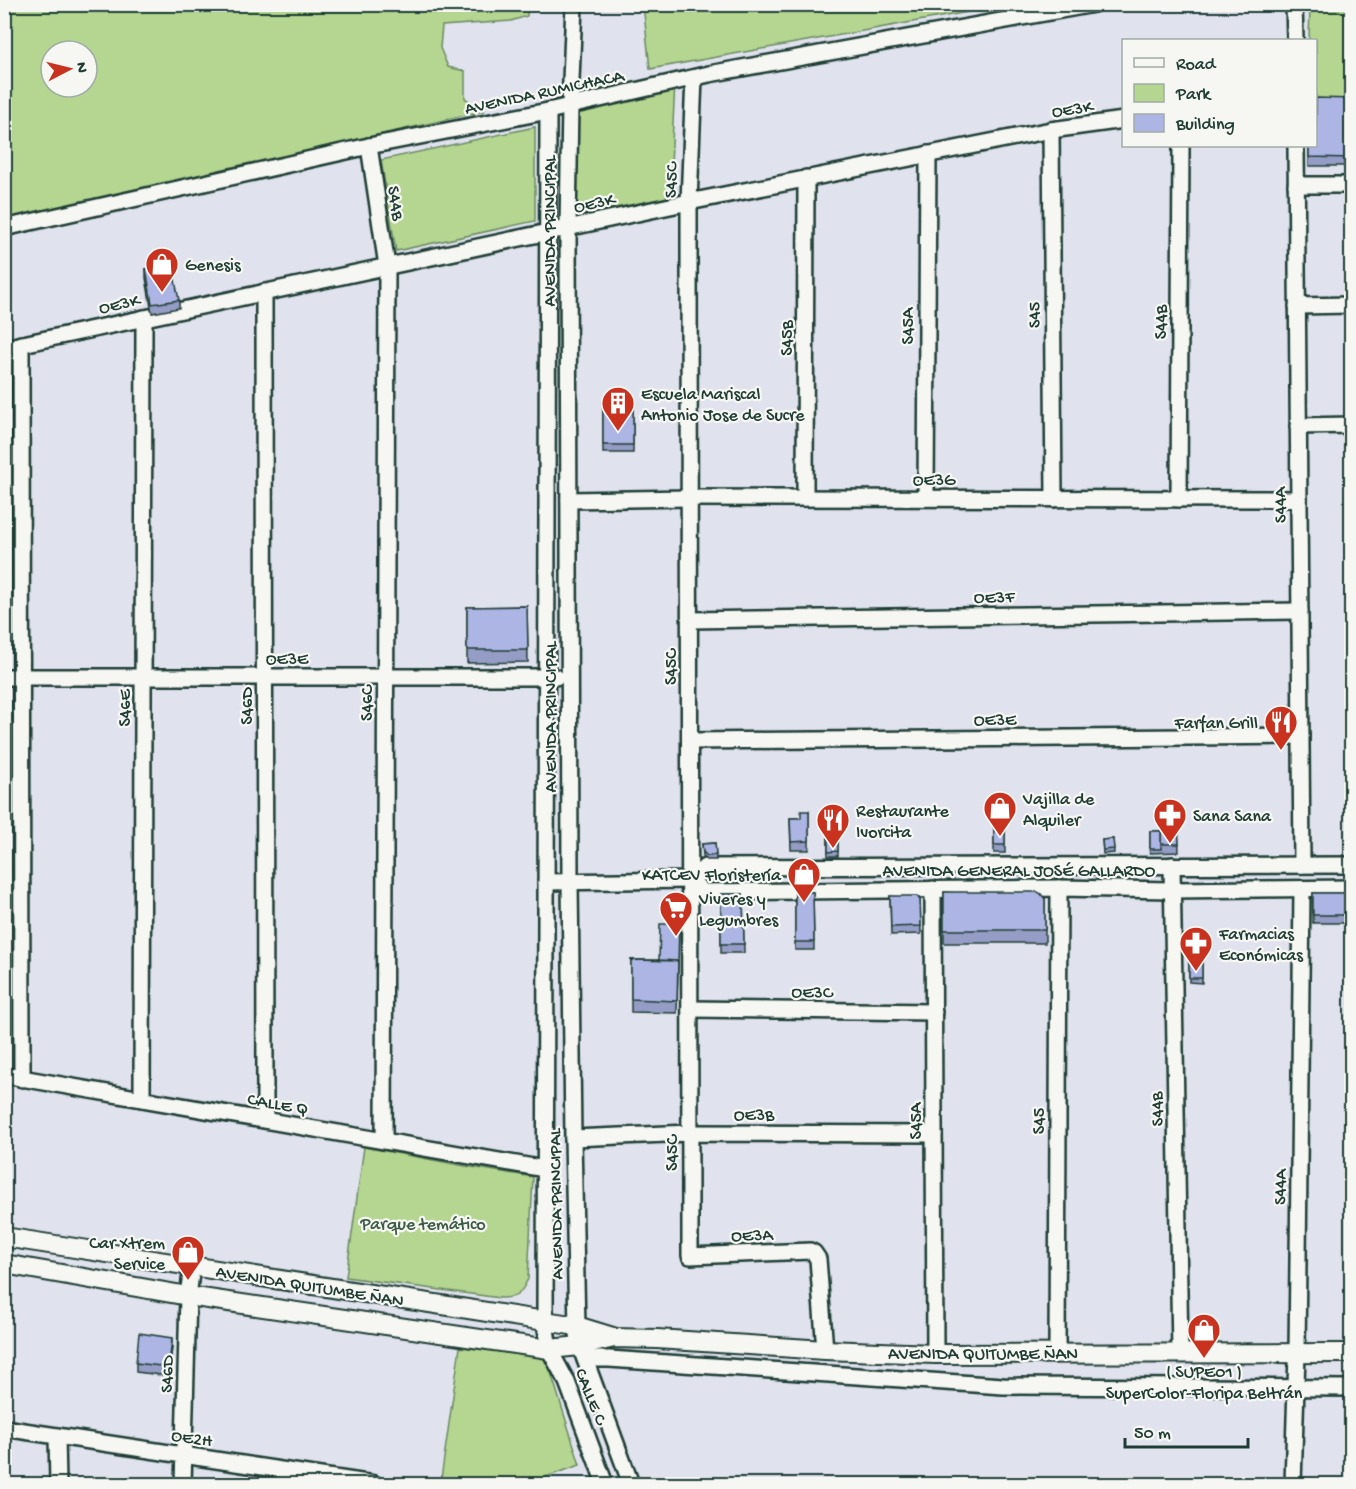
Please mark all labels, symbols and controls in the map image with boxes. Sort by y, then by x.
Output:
north arrow [39,39,99,99]
legend [1122,39,1317,147]
text: Road [1176,55,1217,76]
text: N [70,61,91,74]
street label: AVENIDA RUMICHACA [463,66,627,121]
text: Park [1175,85,1212,106]
street label: OE3K [1050,97,1096,124]
text: Building [1175,115,1235,136]
street label: AVENIDA PRINCIPAL [541,154,562,307]
street label: S45C [661,160,684,198]
street label: S44B [381,185,408,223]
street label: OE3K [572,189,619,219]
shop icon: Genesis [144,246,180,293]
place label: Genesis [185,256,242,277]
street label: OE3K [97,290,144,320]
street label: S45 [1025,302,1046,328]
street label: S44B [1152,304,1173,339]
street label: S45A [899,306,920,344]
street label: S45B [778,319,799,356]
building icon: Escuela Mariscal Antonio Jose de Sucre [600,385,636,432]
place label: Escuela Mariscal Antonio Jose de Sucre [641,385,805,427]
street label: OE3G [913,471,956,492]
street label: S44A [1271,485,1292,523]
street label: OE3F [974,588,1015,609]
street label: AVENIDA PRINCIPAL [542,640,563,793]
street label: S45C [662,648,683,685]
street label: OE3E [266,650,309,671]
street label: S46C [358,684,379,721]
street label: S46D [238,687,259,725]
street label: S46E [116,689,137,727]
restaurant icon: Farfan Grill [1263,704,1299,751]
street label: OE3E [974,711,1017,732]
place label: Farfan Grill [1174,714,1258,735]
shop icon: Vajilla de Alquiler [982,790,1018,837]
place label: Vajilla de Alquiler [1022,790,1095,832]
pharmacy icon: Sana Sana [1152,797,1188,844]
restaurant icon: Restaurante Ivorcita [815,802,851,849]
place label: Restaurante Ivorcita [856,802,949,844]
place label: Sana Sana [1193,807,1272,828]
shop icon: KATCEV Floristería [786,856,822,903]
street label: AVENIDA GENERAL JOSÉ GALLARDO [883,862,1156,883]
place label: KATCEV Floristería [642,866,782,887]
supermarket icon: Viveres y Legumbres [658,890,694,937]
place label: Viveres y Legumbres [698,890,780,932]
pharmacy icon: Farmacias Económicas [1178,925,1214,972]
place label: Farmacias Económicas [1218,925,1304,967]
street label: OE3C [791,983,834,1004]
street label: CALLE Q [246,1090,309,1121]
street label: S44B [1148,1091,1169,1126]
street label: S45A [907,1101,928,1139]
street label: OE3B [734,1106,775,1127]
street label: S45 [1030,1108,1051,1134]
street label: AVENIDA PRINCIPAL [546,1127,569,1280]
street label: S45C [663,1134,684,1171]
street label: S44A [1271,1167,1292,1205]
park label: Parque temático [359,1215,486,1236]
street label: OE3A [731,1225,775,1248]
place label: Car Xtrem Service [89,1234,166,1276]
shop icon: Car Xtrem Service [170,1234,206,1281]
street label: AVENIDA QUITUMBE ÑAN [214,1262,405,1313]
shop icon: ( SUPE01 ) SuperColor-Floripa Beltrán [1186,1312,1222,1359]
street label: AVENIDA QUITUMBE ÑAN [888,1345,1078,1366]
street label: S46D [157,1355,180,1393]
place label: ( SUPE01 ) SuperColor-Floripa Beltrán [1106,1363,1303,1405]
street label: CALLE C [569,1366,611,1429]
scale bar [1125,1411,1248,1449]
text: 50 m [1134,1424,1171,1445]
street label: OE2H [170,1426,214,1453]

